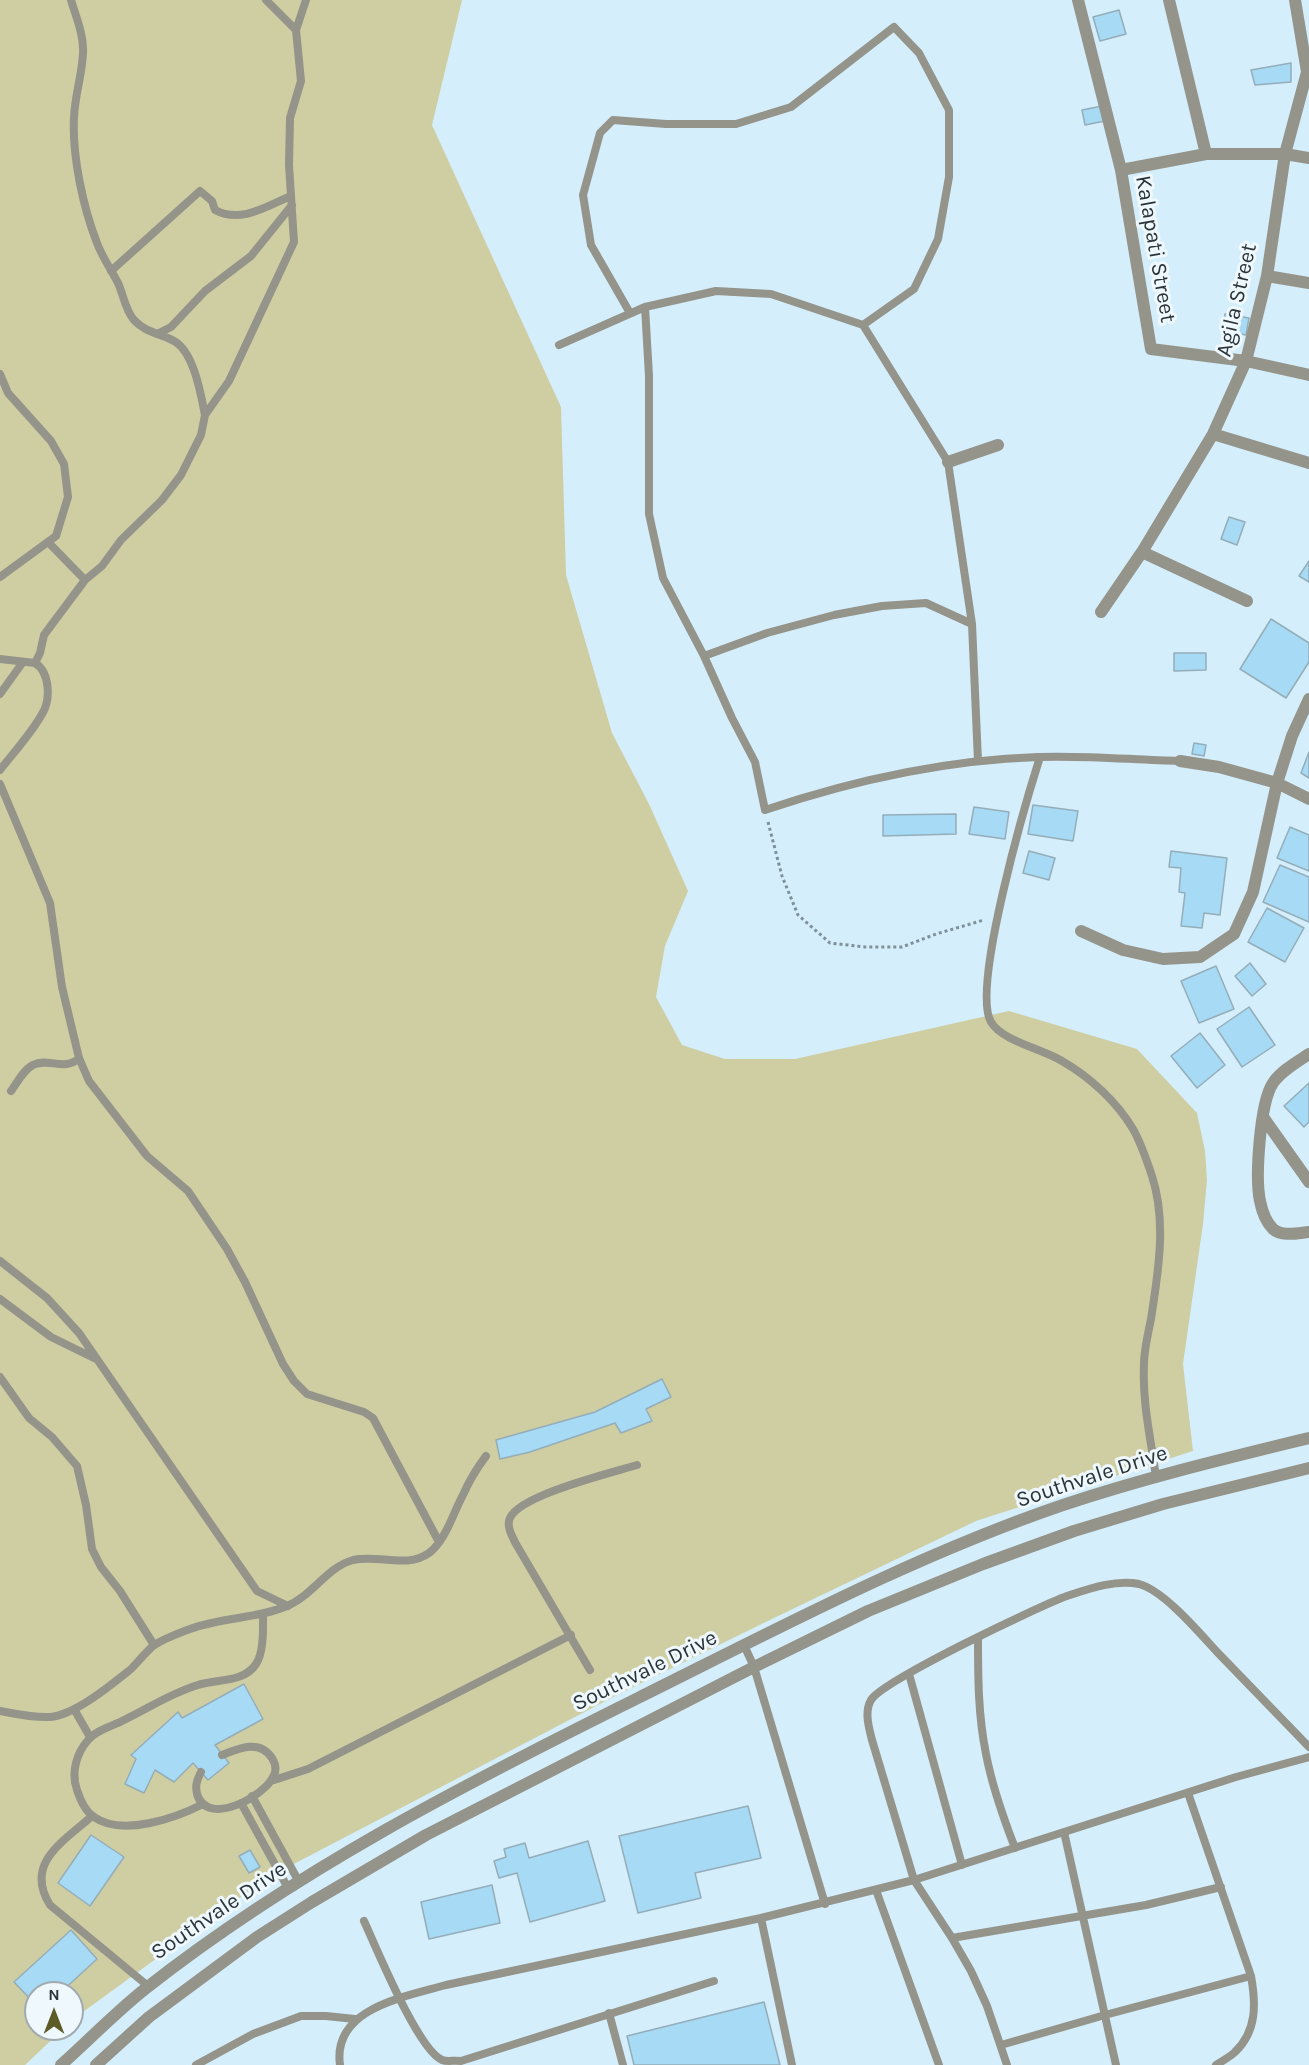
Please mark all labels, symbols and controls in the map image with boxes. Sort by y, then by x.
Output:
street label: Kalapati Street [1129,173,1181,325]
street label: Agila Street [1211,241,1263,359]
street label: Southvale Drive [1013,1440,1171,1514]
street label: Southvale Drive [568,1625,722,1717]
street label: Southvale Drive [146,1856,292,1966]
north arrow [24,1981,84,2041]
text: N [48,1985,60,2004]

